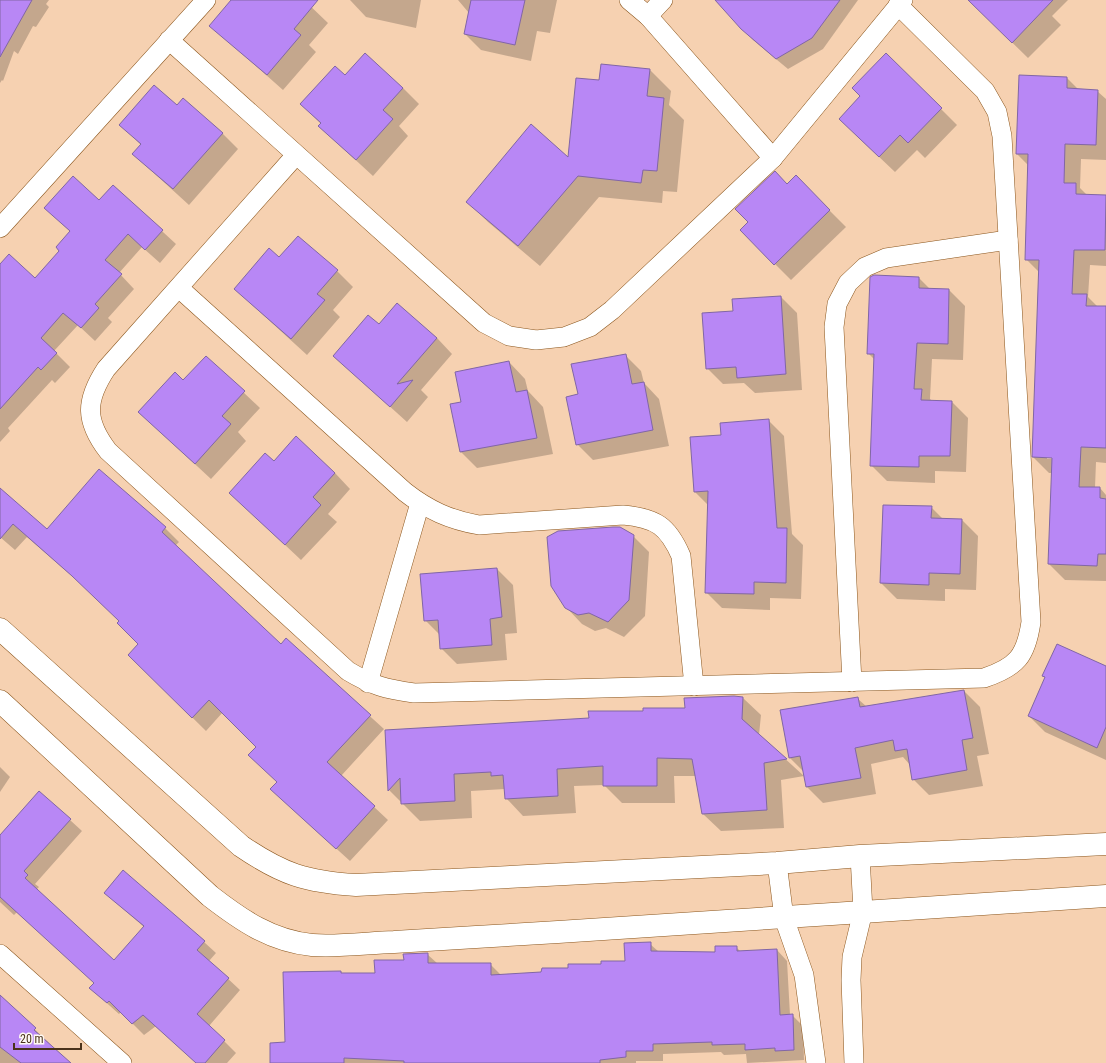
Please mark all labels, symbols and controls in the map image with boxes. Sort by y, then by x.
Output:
scale bar [14,1025,81,1051]
text: 20 m [20,1032,44,1046]

